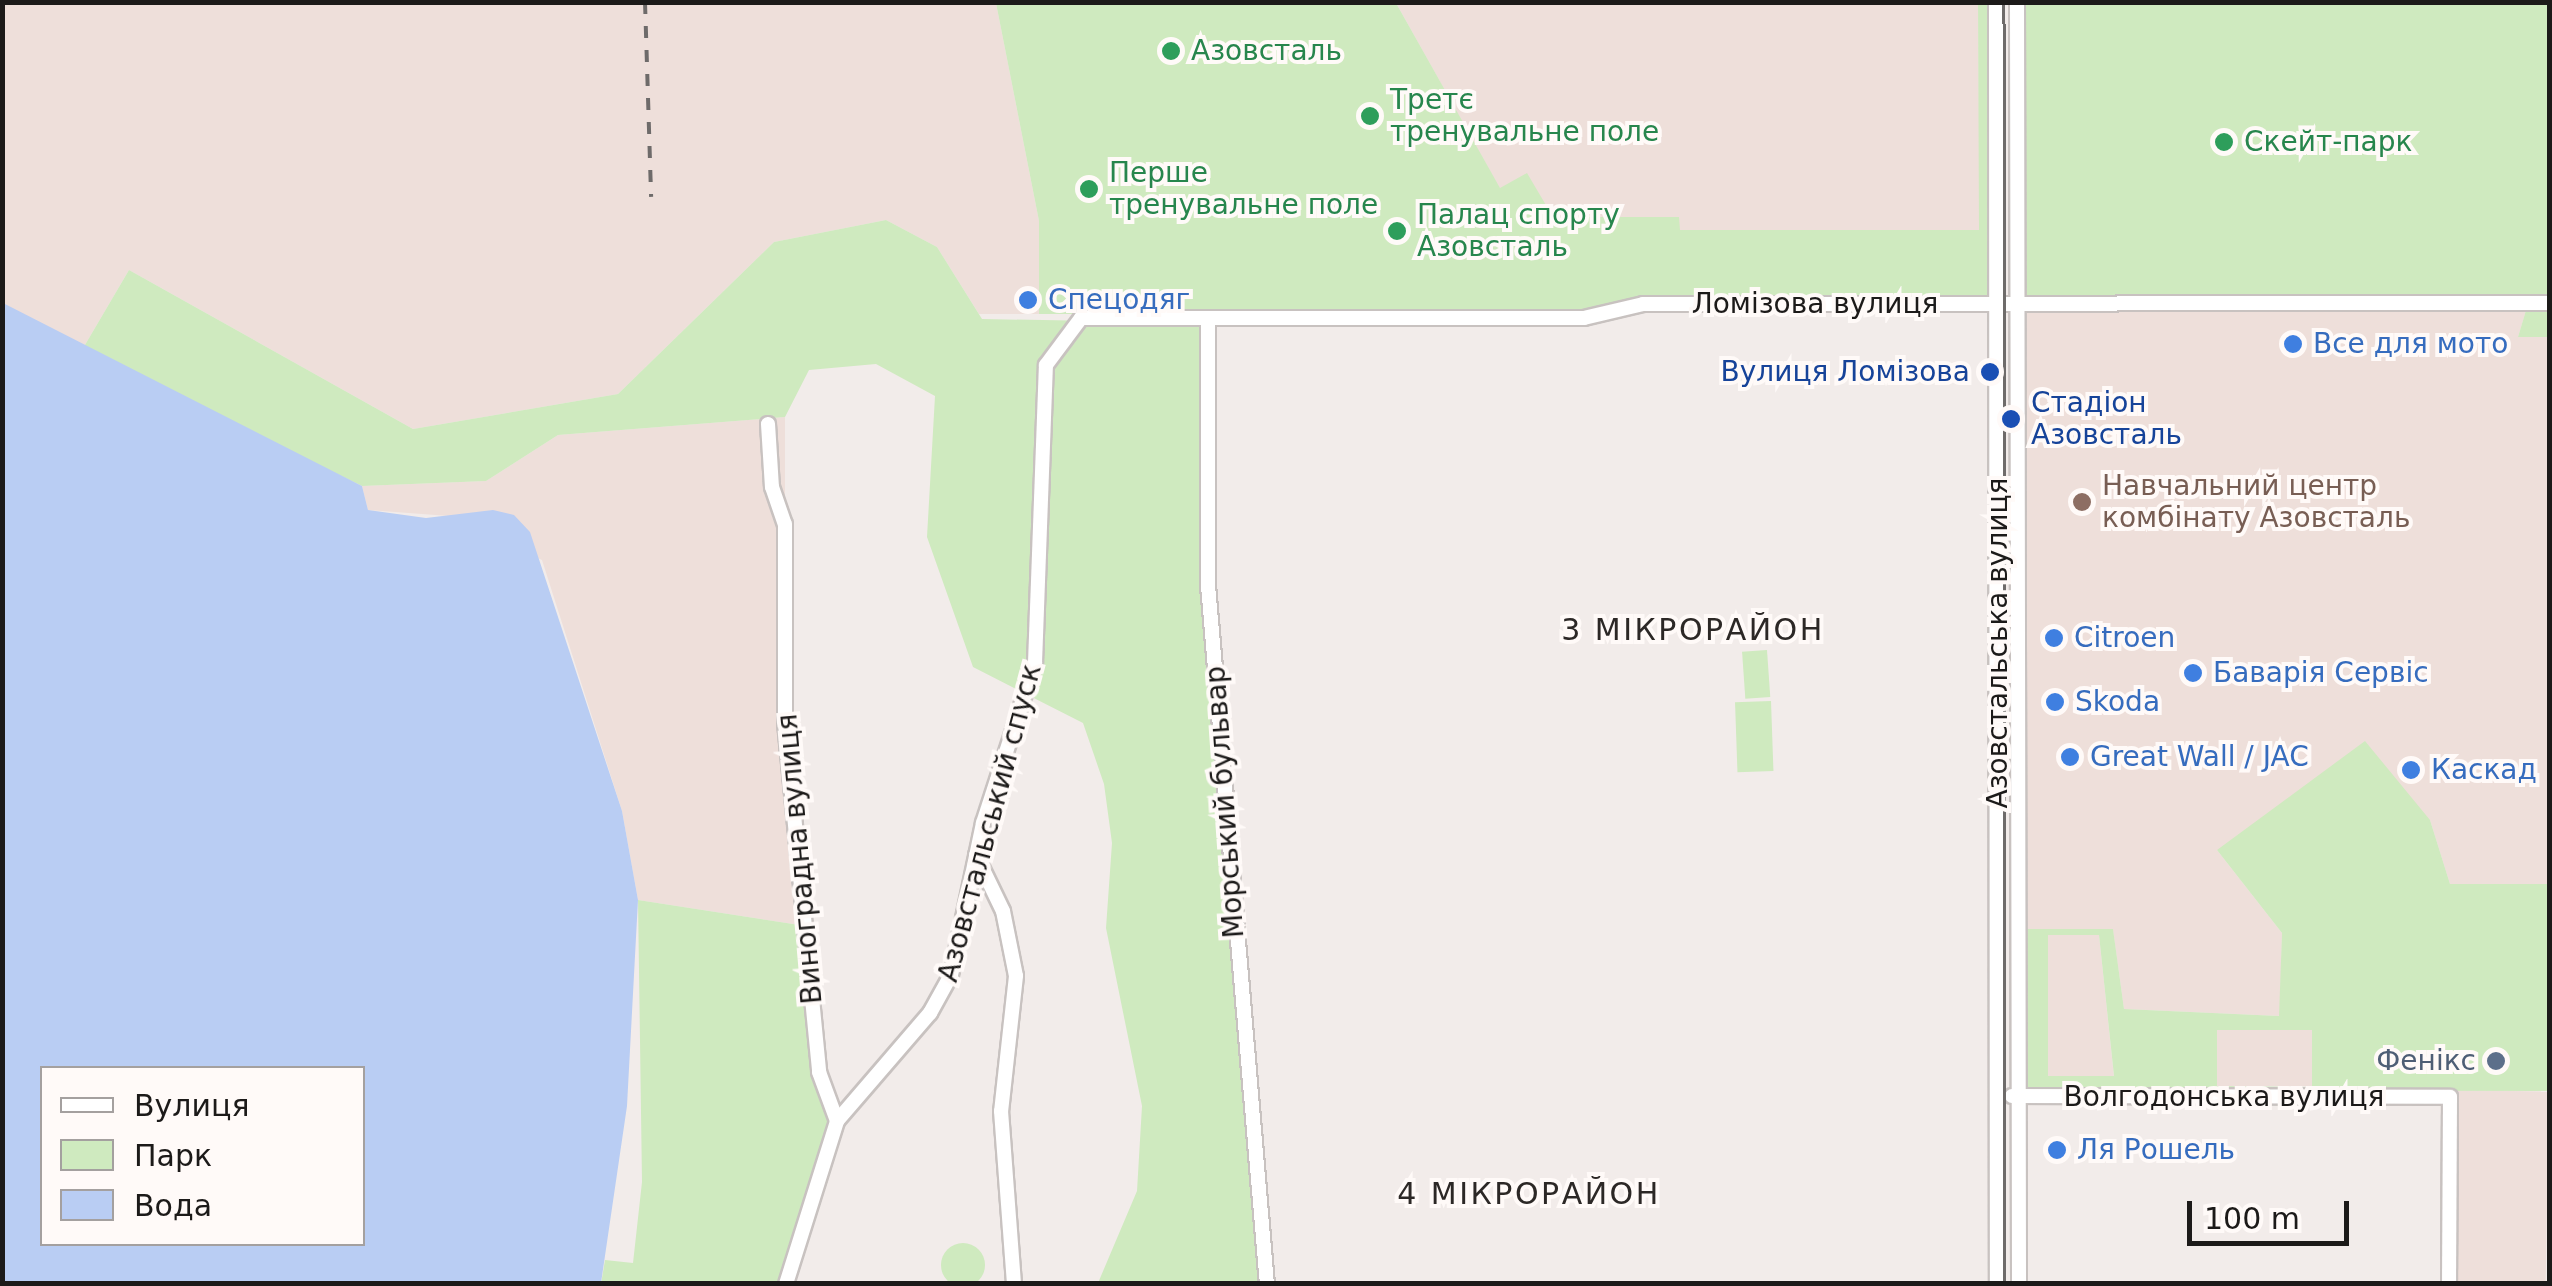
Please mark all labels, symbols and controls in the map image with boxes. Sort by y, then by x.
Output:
place label: Азовсталь [1191,34,1342,68]
marker: Азовсталь [1160,40,1182,62]
place label: Третє тренувальне поле [1390,83,1659,149]
marker: Третє тренувальне поле [1359,105,1381,127]
place label: Скейт-парк [2244,125,2412,159]
marker: Скейт-парк [2213,131,2235,153]
place label: Перше тренувальне поле [1109,156,1378,222]
marker: Перше тренувальне поле [1078,178,1100,200]
place label: Палац спорту Азовсталь [1417,198,1620,264]
marker: Палац спорту Азовсталь [1386,220,1408,242]
place label: Спецодяг [1048,283,1190,317]
street label: Ломізова вулиця [1692,287,1938,321]
marker: Спецодяг [1017,289,1039,311]
place label: Все для мото [2313,327,2508,361]
marker: Все для мото [2282,333,2304,355]
place label: Вулиця Ломізова [1721,355,1970,389]
marker: Вулиця Ломізова [1979,361,2001,383]
place label: Стадіон Азовсталь [2031,386,2182,452]
marker: Стадіон Азовсталь [2000,408,2022,430]
place label: Навчальний центр комбінату Азовсталь [2102,469,2410,535]
street label: Азовстальська вулиця [1981,478,2015,808]
marker: Навчальний центр комбінату Азовсталь [2071,491,2093,513]
district label: 3 МІКРОРАЙОН [1561,612,1825,648]
place label: Citroen [2074,621,2175,655]
marker: Citroen [2043,627,2065,649]
place label: Баварія Сервіс [2213,656,2429,690]
street label: Азовстальський спуск [931,660,1049,986]
marker: Баварія Сервіс [2182,662,2204,684]
street label: Морський бульвар [1199,665,1251,939]
place label: Skoda [2075,685,2160,719]
marker: Skoda [2044,691,2066,713]
street label: Виноградна вулиця [771,712,829,1006]
place label: Great Wall / JAC [2090,740,2309,774]
marker: Great Wall / JAC [2059,746,2081,768]
place label: Каскад [2431,753,2537,787]
marker: Каскад [2400,759,2422,781]
place label: Фенікс [2376,1044,2476,1078]
marker: Фенікс [2485,1050,2507,1072]
legend [40,1066,365,1246]
street label: Волгодонська вулиця [2064,1080,2384,1114]
text: Вулиця [134,1088,249,1123]
place label: Ля Рошель [2077,1133,2235,1167]
text: Парк [134,1138,212,1173]
marker: Ля Рошель [2046,1139,2068,1161]
district label: 4 МІКРОРАЙОН [1397,1176,1661,1212]
scale bar [2192,1181,2354,1243]
text: Вода [134,1188,212,1223]
text: 100 m [2204,1201,2300,1236]

